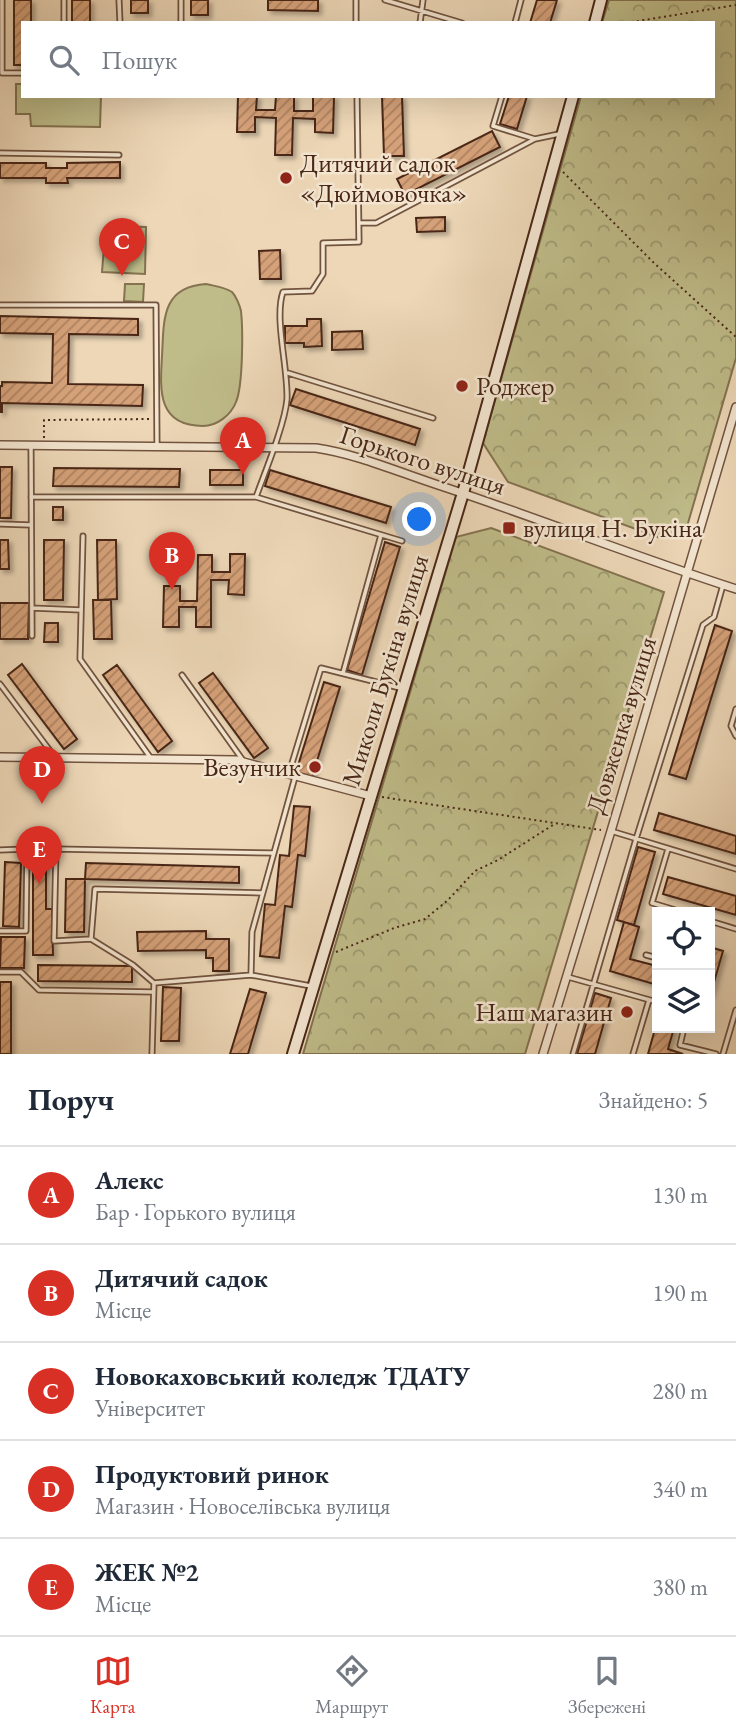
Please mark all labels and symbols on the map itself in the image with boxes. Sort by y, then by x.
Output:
place label: Дитячий садок «Дюймовочка» [300,146,467,210]
marker: Дитячий садок «Дюймовочка» [278,170,294,186]
pin: C [99,218,145,276]
place label: Роджер [476,369,554,403]
marker: Роджер [454,378,470,394]
pin: A [220,417,266,475]
street label: Горького вулиця [336,417,510,503]
your location [402,502,436,536]
place label: вулиця Н. Букіна [523,511,703,545]
marker: вулиця Н. Букіна [501,520,517,536]
pin: B [149,532,195,590]
street label: Миколи Букіна вулиця [334,550,436,790]
street label: Довженка вулиця [578,632,664,818]
pin: D [19,746,65,804]
place label: Везунчик [203,750,302,784]
marker: Везунчик [307,759,323,775]
pin: E [16,826,62,884]
place label: Наш магазин [475,995,613,1029]
marker: Наш магазин [619,1004,635,1020]

